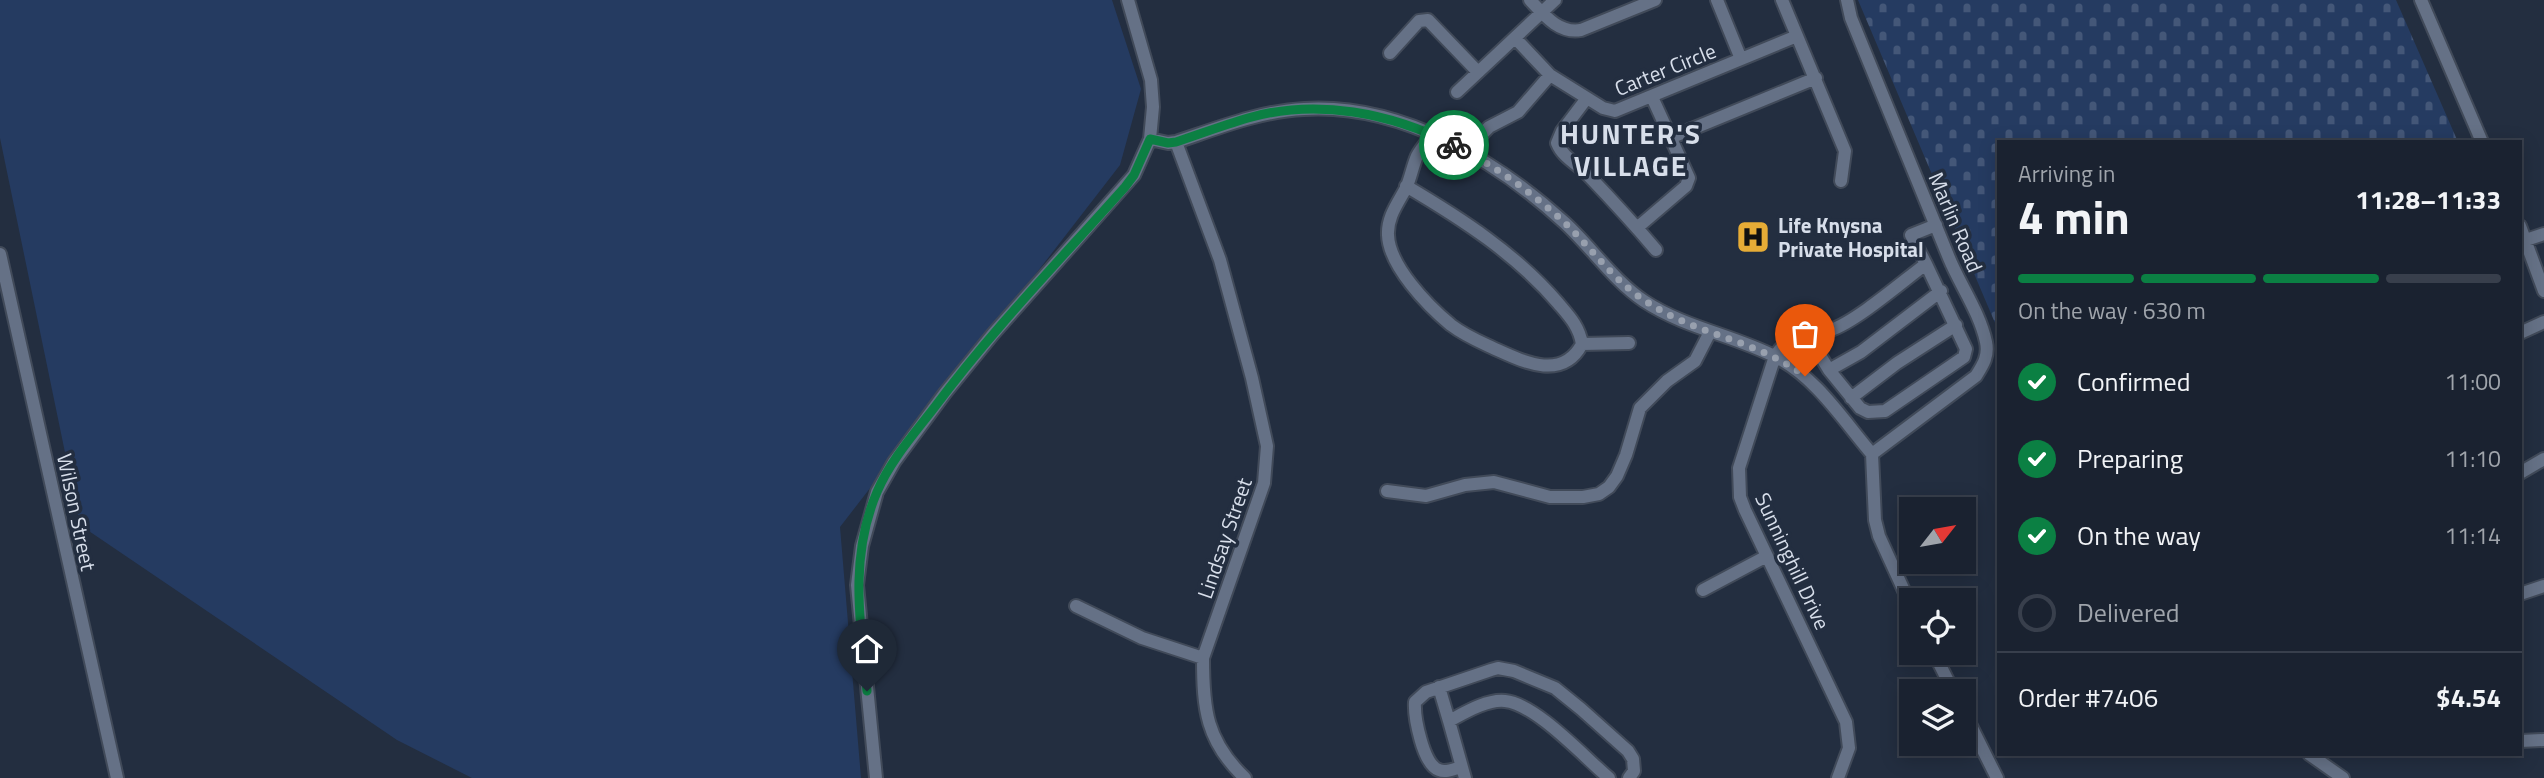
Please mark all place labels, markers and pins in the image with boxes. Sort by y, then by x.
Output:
place label: Life Knysna Private Hospital [1778,209,1924,265]
hospital icon: Life Knysna Private Hospital [1734,218,1772,256]
pin [1775,304,1835,376]
pin [837,619,897,691]

